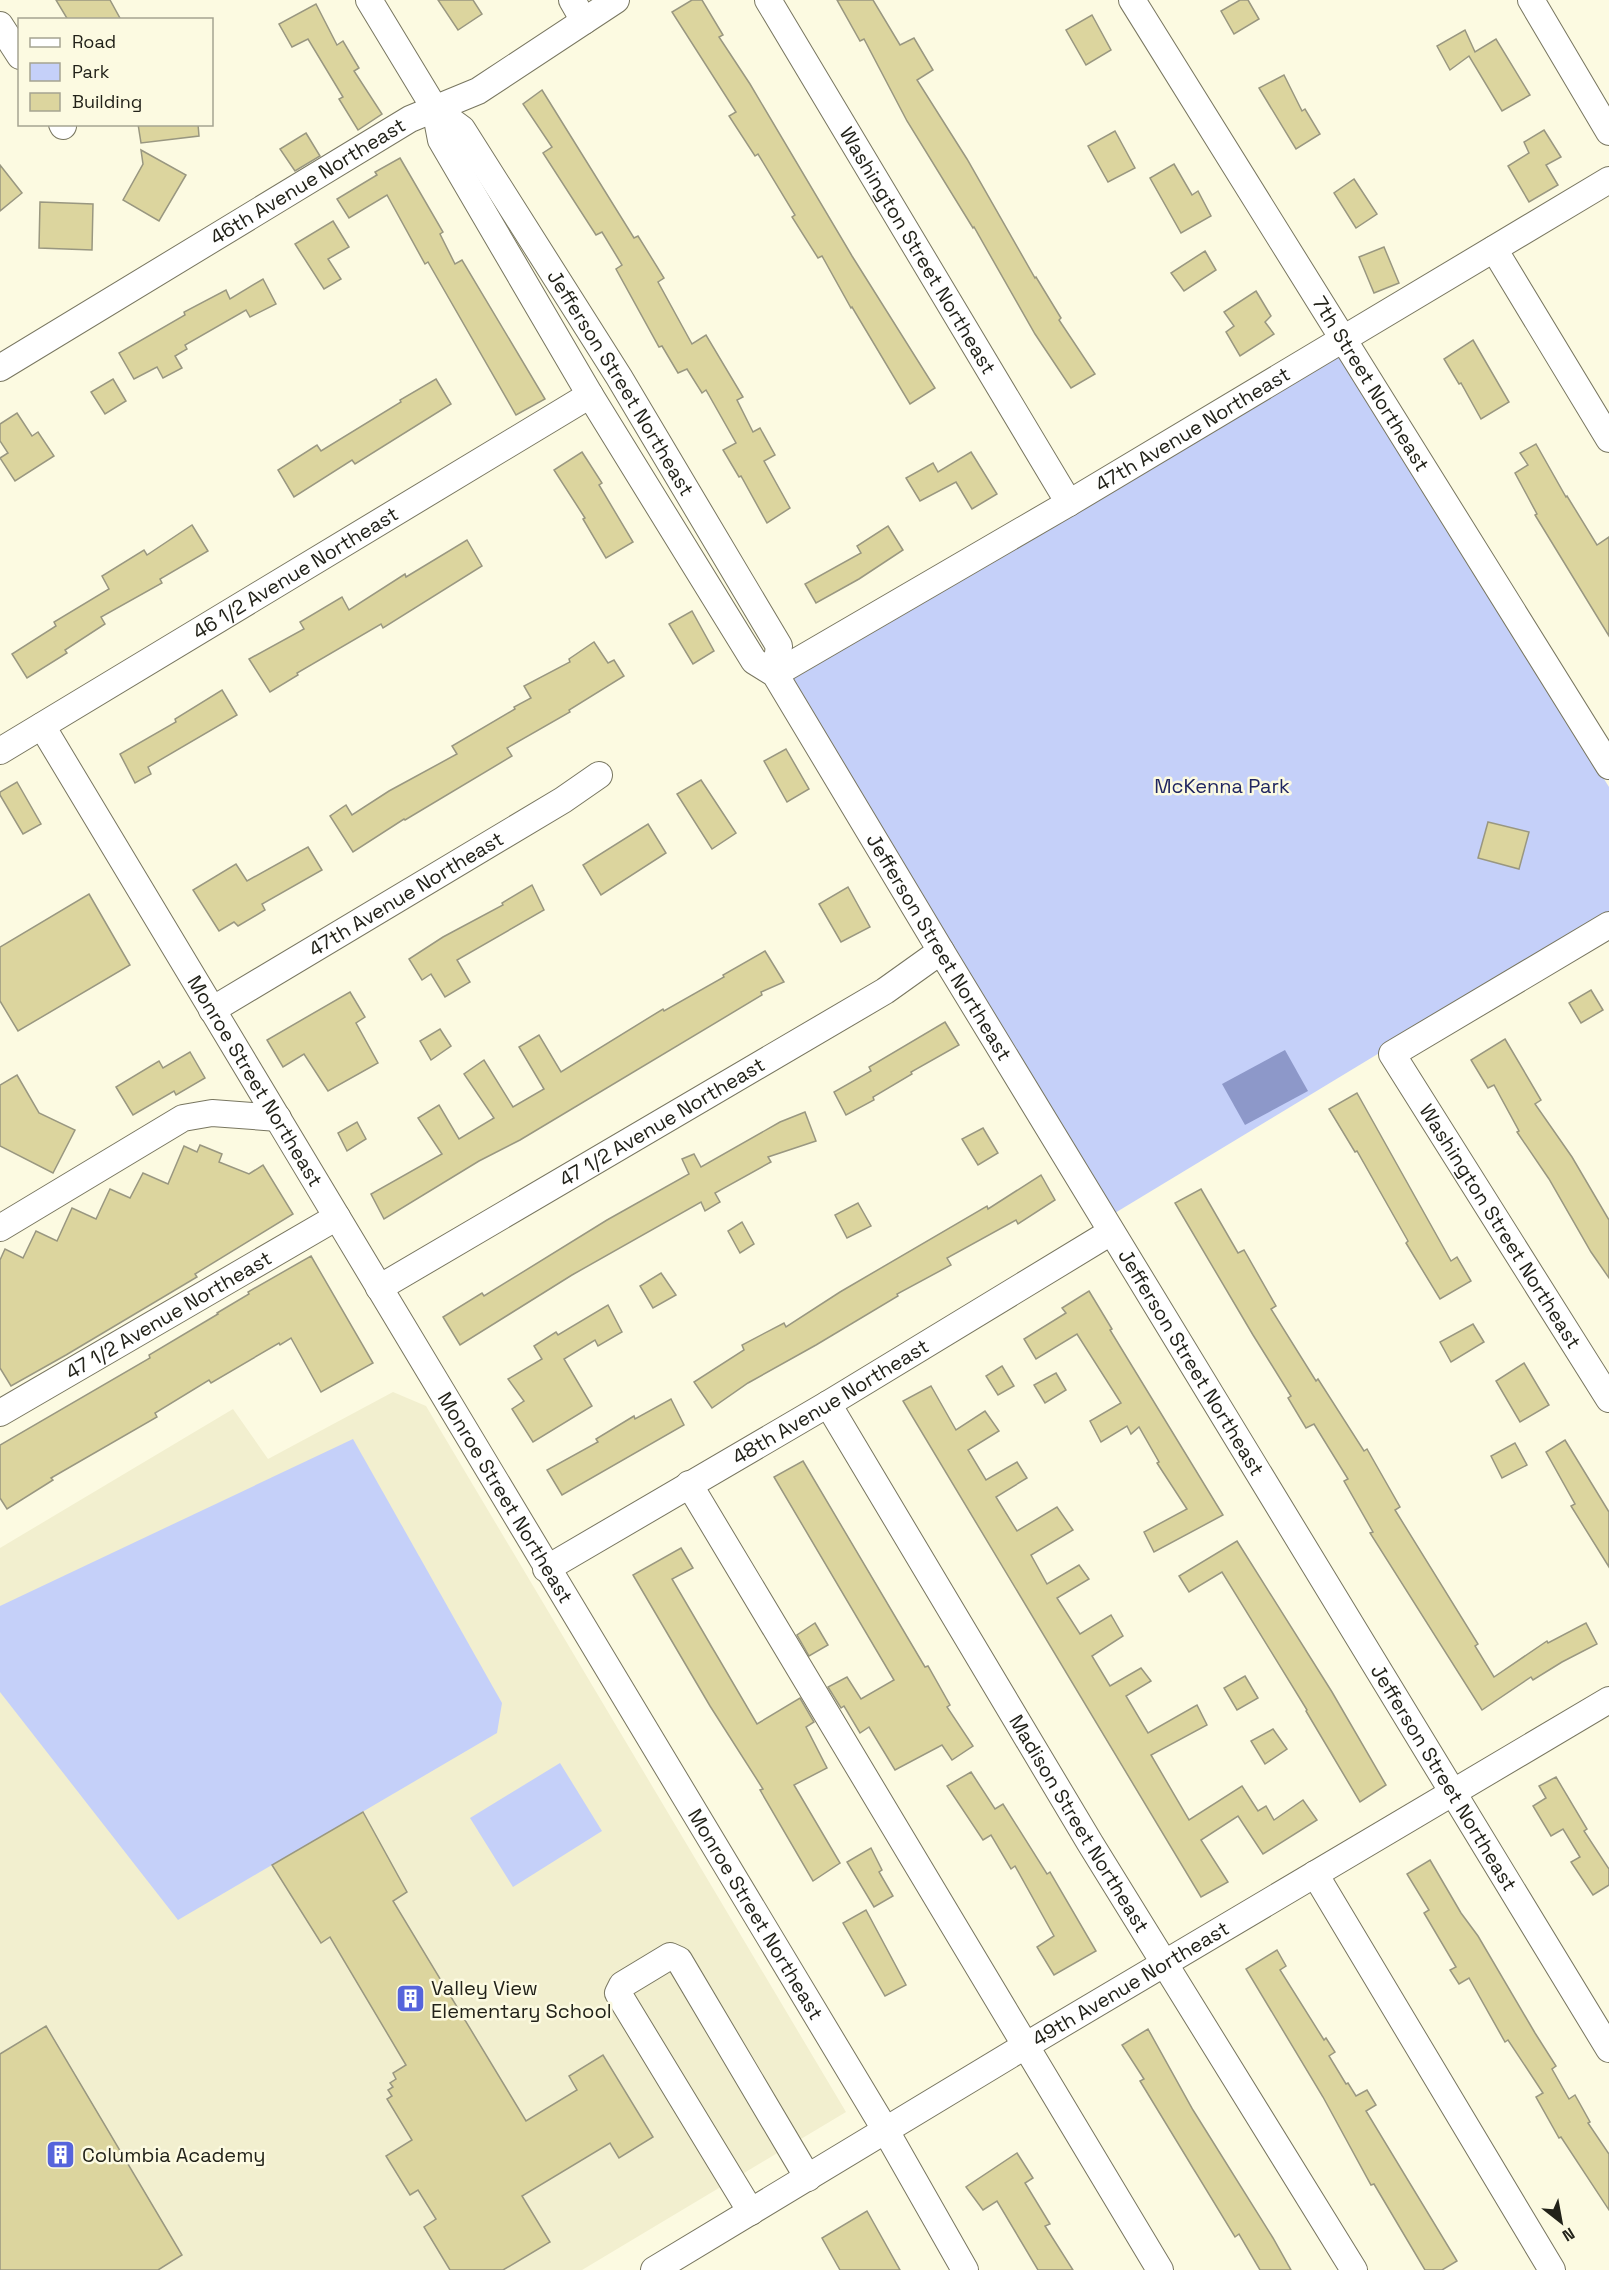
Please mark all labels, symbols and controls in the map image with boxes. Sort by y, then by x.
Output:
legend [18,18,213,126]
text: Road [72,30,116,53]
text: Park [72,60,110,83]
text: Building [72,90,142,113]
street label: 46th Avenue Northeast [205,112,410,250]
street label: Washington Street Northeast [834,122,1002,379]
street label: Jefferson Street Northeast [541,265,700,501]
street label: 7th Street Northeast [1307,291,1435,476]
street label: 47th Avenue Northeast [1090,361,1295,497]
street label: 46 1/2 Avenue Northeast [188,501,403,645]
park label: McKenna Park [1154,773,1290,799]
street label: 47th Avenue Northeast [304,826,508,962]
street label: Jefferson Street Northeast [861,829,1018,1065]
street label: Monroe Street Northeast [182,970,329,1191]
street label: 47 1/2 Avenue Northeast [554,1051,769,1192]
street label: Washington Street Northeast [1414,1099,1587,1353]
street label: Jefferson Street Northeast [1112,1244,1270,1481]
street label: 47 1/2 Avenue Northeast [61,1245,276,1385]
street label: 48th Avenue Northeast [727,1333,934,1470]
street label: Monroe Street Northeast [432,1387,579,1608]
street label: Jefferson Street Northeast [1365,1659,1523,1896]
street label: Madison Street Northeast [1003,1710,1155,1937]
street label: Monroe Street Northeast [682,1804,829,2025]
street label: 49th Avenue Northeast [1027,1915,1234,2052]
place label: Valley View Elementary School [431,1975,612,2024]
building icon: Valley View Elementary School [394,1983,426,2015]
building icon: Columbia Academy [45,2139,77,2171]
place label: Columbia Academy [82,2142,265,2168]
north arrow [1531,2192,1591,2252]
text: N [1558,2223,1578,2246]

